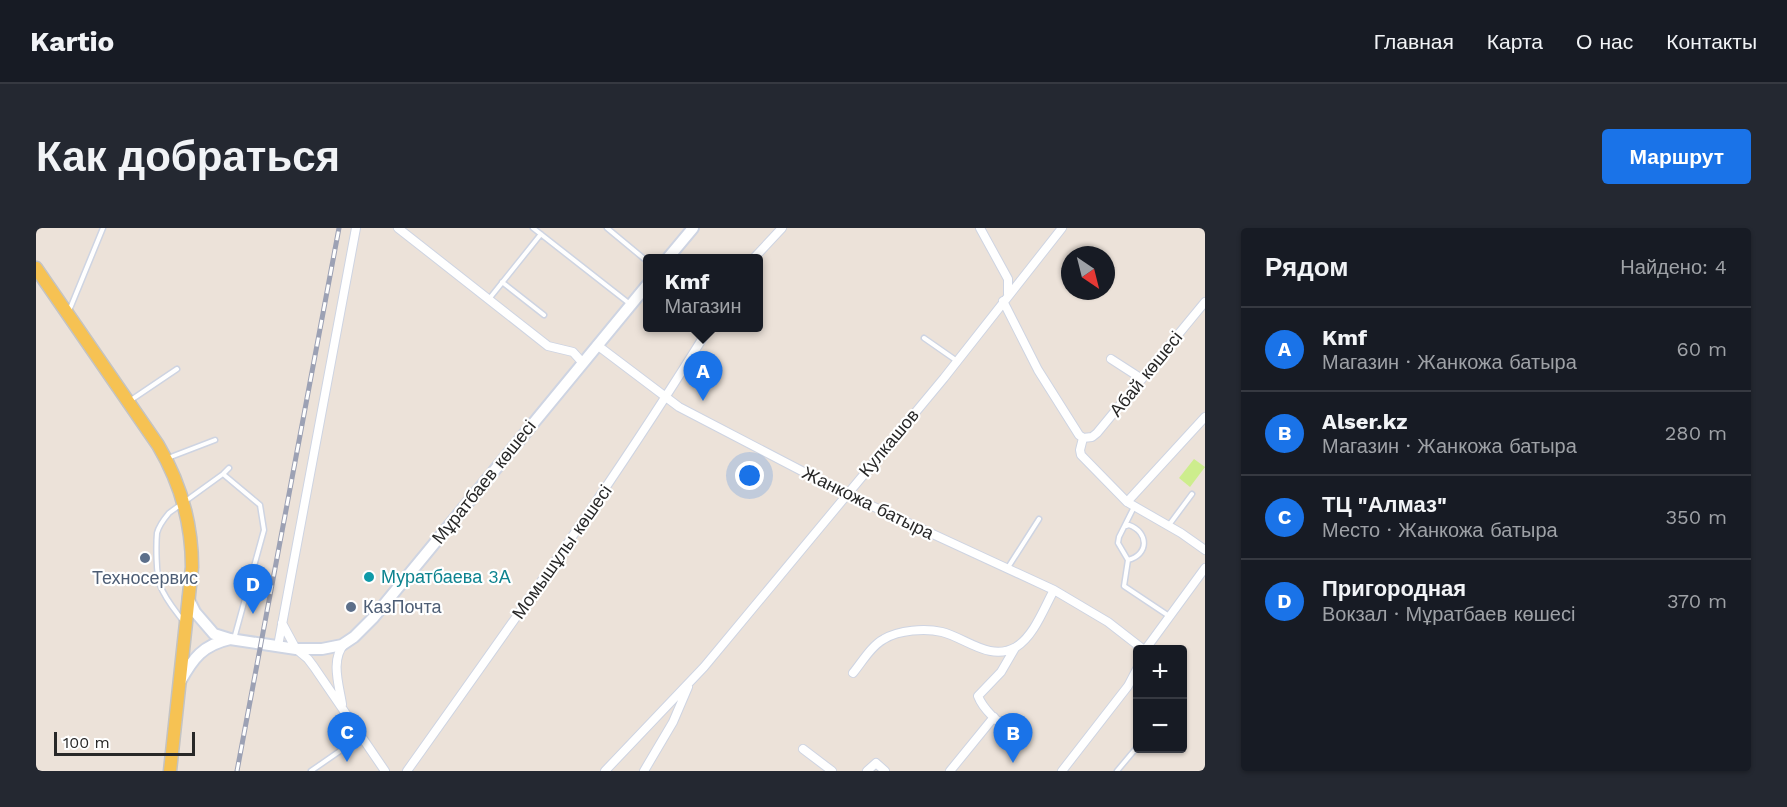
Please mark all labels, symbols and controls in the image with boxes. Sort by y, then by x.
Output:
text: Kartio [30,25,114,58]
text: Главная [1374,29,1454,54]
text: Карта [1487,29,1543,54]
text: О нас [1576,29,1633,54]
text: Контакты [1666,29,1757,54]
button: Маршрут [1602,129,1751,184]
text: Как добраться [36,132,340,181]
north arrow [1061,246,1115,300]
text: Рядом [1265,252,1348,282]
popup [643,254,763,332]
text: Найдено: 4 [1620,255,1727,279]
text: Kmf [664,269,709,294]
text: Магазин [664,294,742,318]
text: Kmf [1322,325,1367,350]
street label: Абай көшесі [1105,327,1186,420]
text: A [1278,337,1291,361]
text: 60 m [1677,337,1727,361]
text: Магазин · Жанкожа батыра [1322,350,1577,374]
pin: A [684,352,722,401]
street label: Кулкашов [854,405,923,481]
text: Alser.kz [1322,409,1408,434]
street label: Мұратбаев көшесі [427,416,540,548]
text: B [1278,421,1291,445]
text: 280 m [1665,421,1727,445]
text: Магазин · Жанкожа батыра [1322,434,1577,458]
your location [735,461,764,490]
street label: Жанкожа батыра [799,462,938,544]
street label: Момышұлы көшесі [507,481,616,623]
text: ТЦ "Алмаз" [1322,492,1447,517]
text: C [1278,505,1291,529]
text: 350 m [1665,505,1727,529]
text: Место · Жанкожа батыра [1322,518,1558,542]
marker: Техносервис [138,551,152,565]
pin: D [234,564,272,614]
place label: Муратбаева 3А [381,566,511,587]
place label: Техносервис [92,567,198,588]
marker: Муратбаева 3А [362,570,376,584]
text: Пригородная [1322,576,1466,601]
text: D [1277,589,1292,613]
text: 370 m [1667,589,1727,613]
place label: КазПочта [363,596,443,617]
marker: КазПочта [344,600,358,614]
text: Вокзал · Мұратбаев көшесі [1322,602,1575,626]
map controls [1133,645,1187,753]
button: + [1133,645,1187,699]
button: − [1133,699,1187,753]
pin: C [328,712,366,762]
pin: B [994,714,1032,763]
scale bar [54,729,195,756]
text: 100 m [63,733,110,752]

